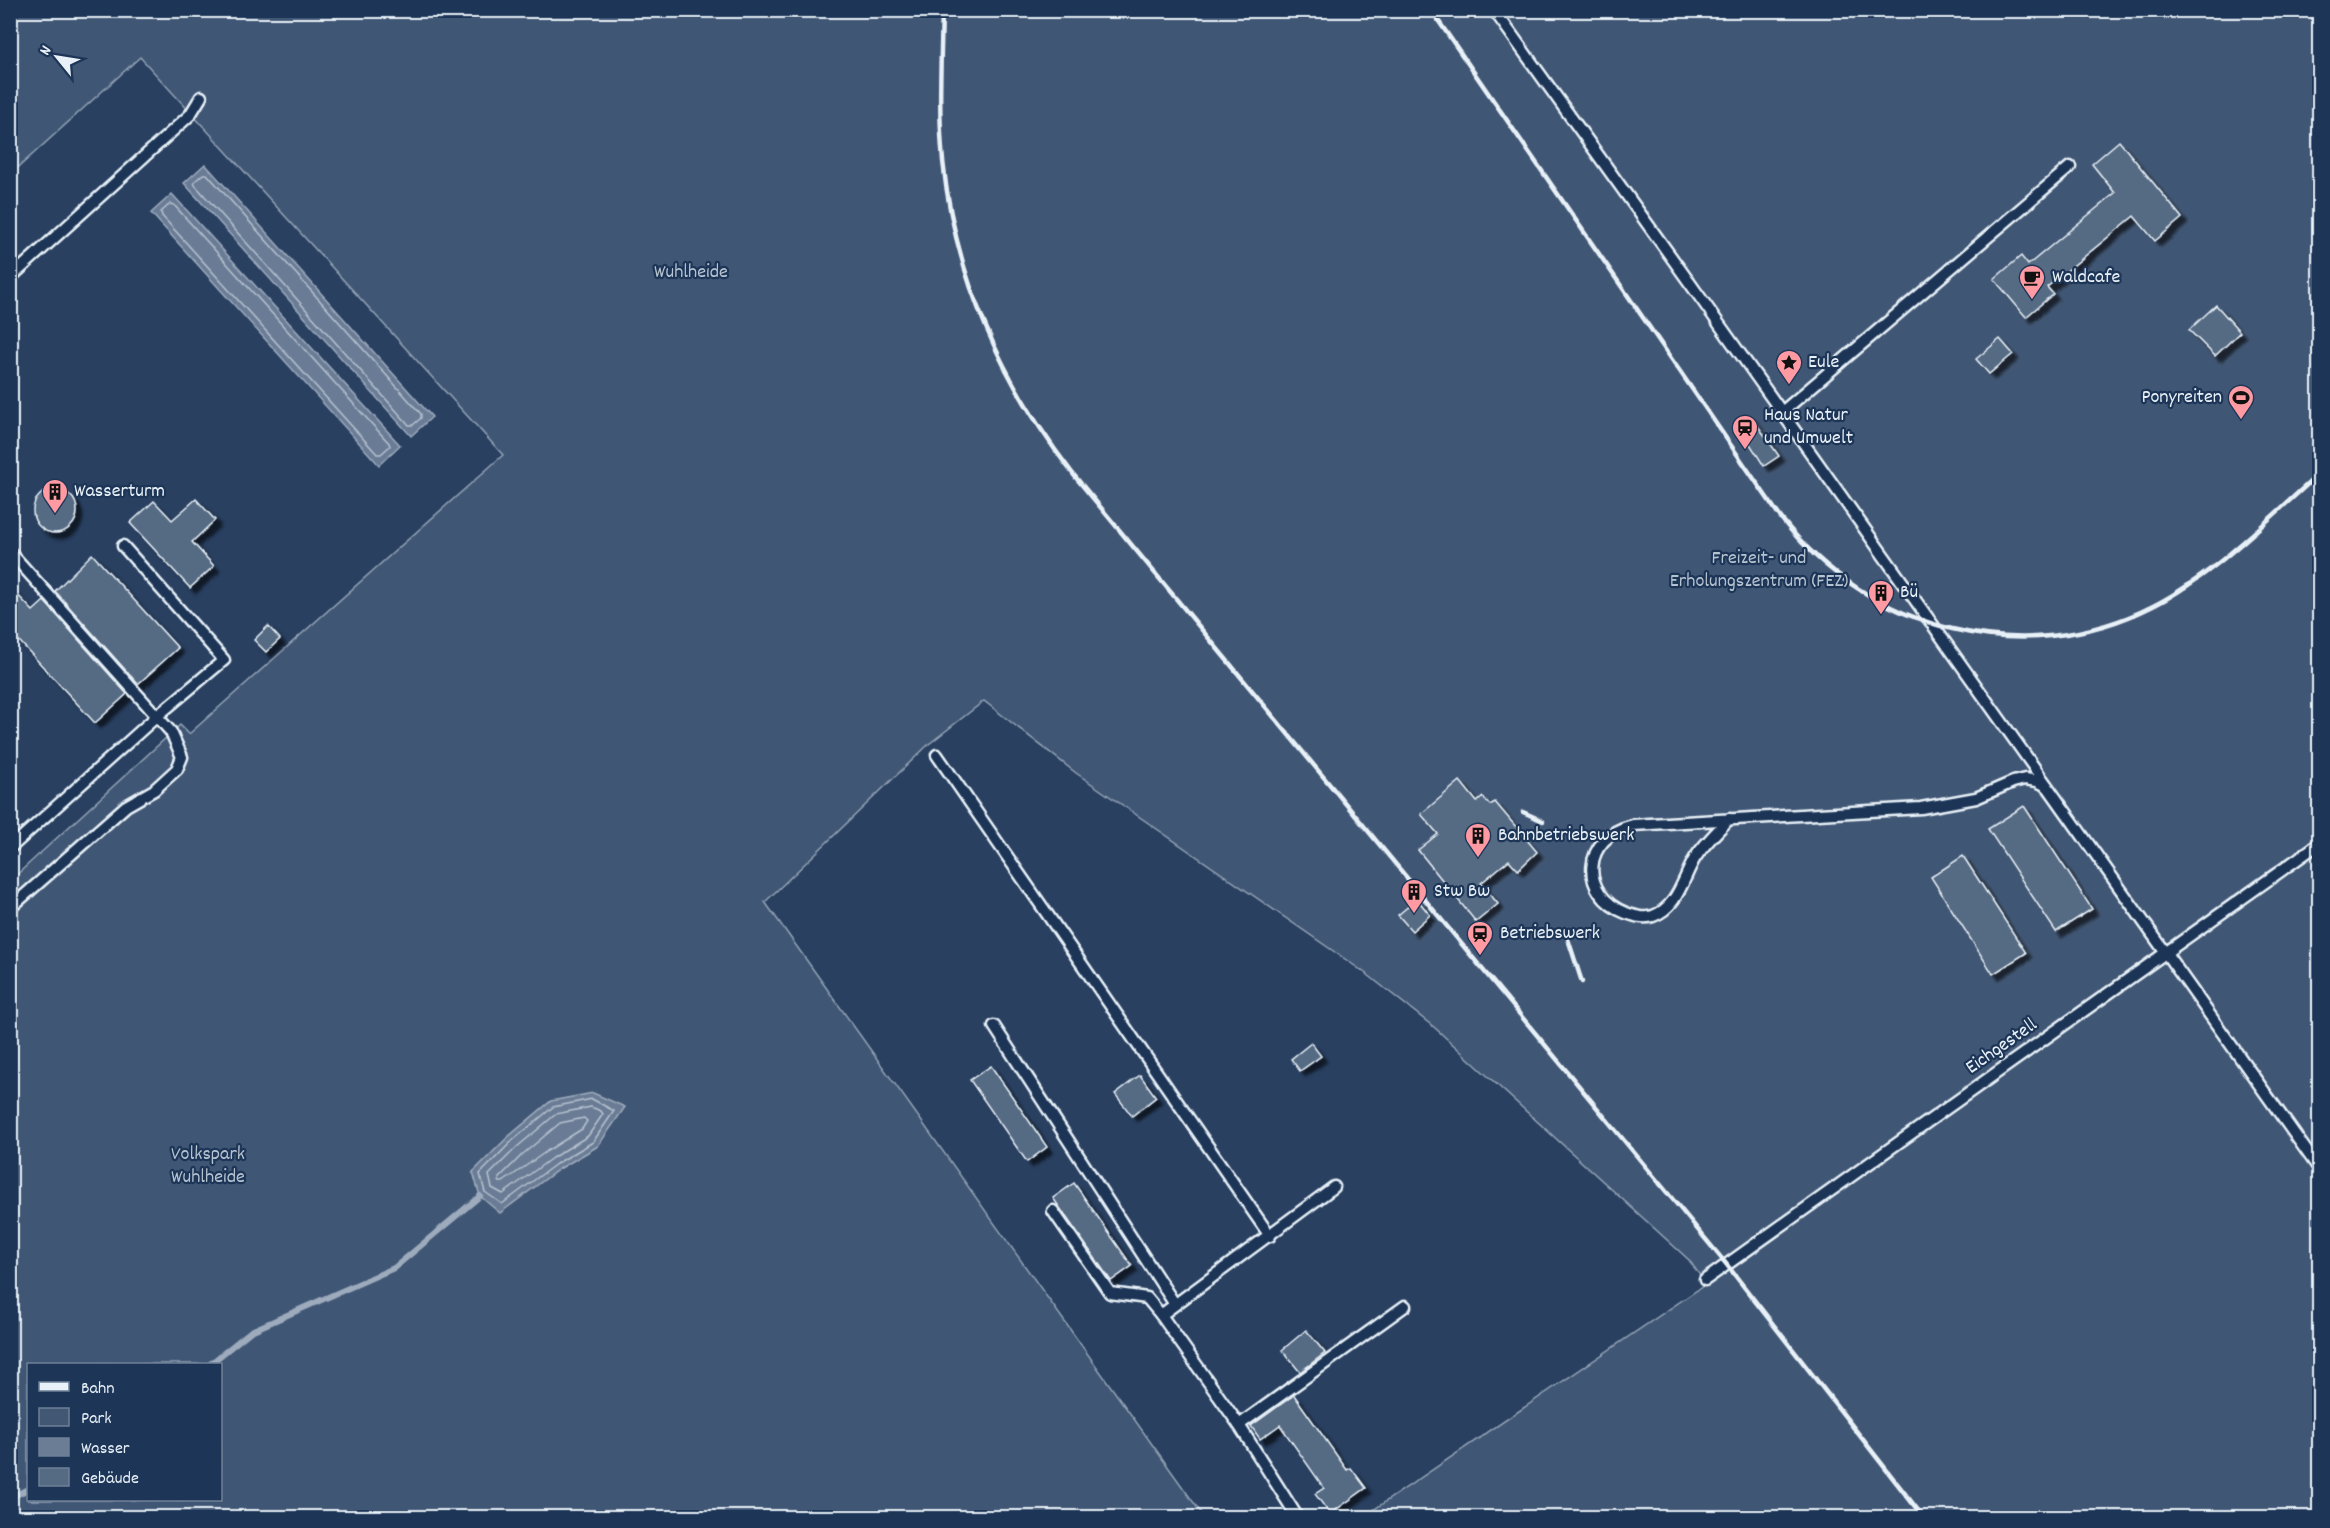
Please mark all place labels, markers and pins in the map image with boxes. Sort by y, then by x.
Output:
cafe icon: Waldcafe [2017,263,2047,301]
place label: Waldcafe [2052,264,2120,292]
place icon: Eule [1774,348,1804,386]
place label: Eule [1808,349,1839,377]
sports icon: Ponyreiten [2226,383,2256,421]
place label: Ponyreiten [2141,384,2222,412]
place label: Haus Natur und Umwelt [1764,402,1853,453]
station icon: Haus Natur und Umwelt [1730,413,1760,451]
building icon: Wasserturm [40,477,70,515]
place label: Wasserturm [74,478,165,506]
building icon: Bü [1866,578,1896,616]
place label: Bü [1900,579,1918,607]
building icon: Bahnbetriebswerk [1463,821,1493,859]
place label: Bahnbetriebswerk [1498,822,1634,850]
building icon: Stw Bw [1399,877,1429,915]
place label: Stw Bw [1434,878,1490,906]
station icon: Betriebswerk [1465,919,1495,957]
place label: Betriebswerk [1500,920,1600,948]

